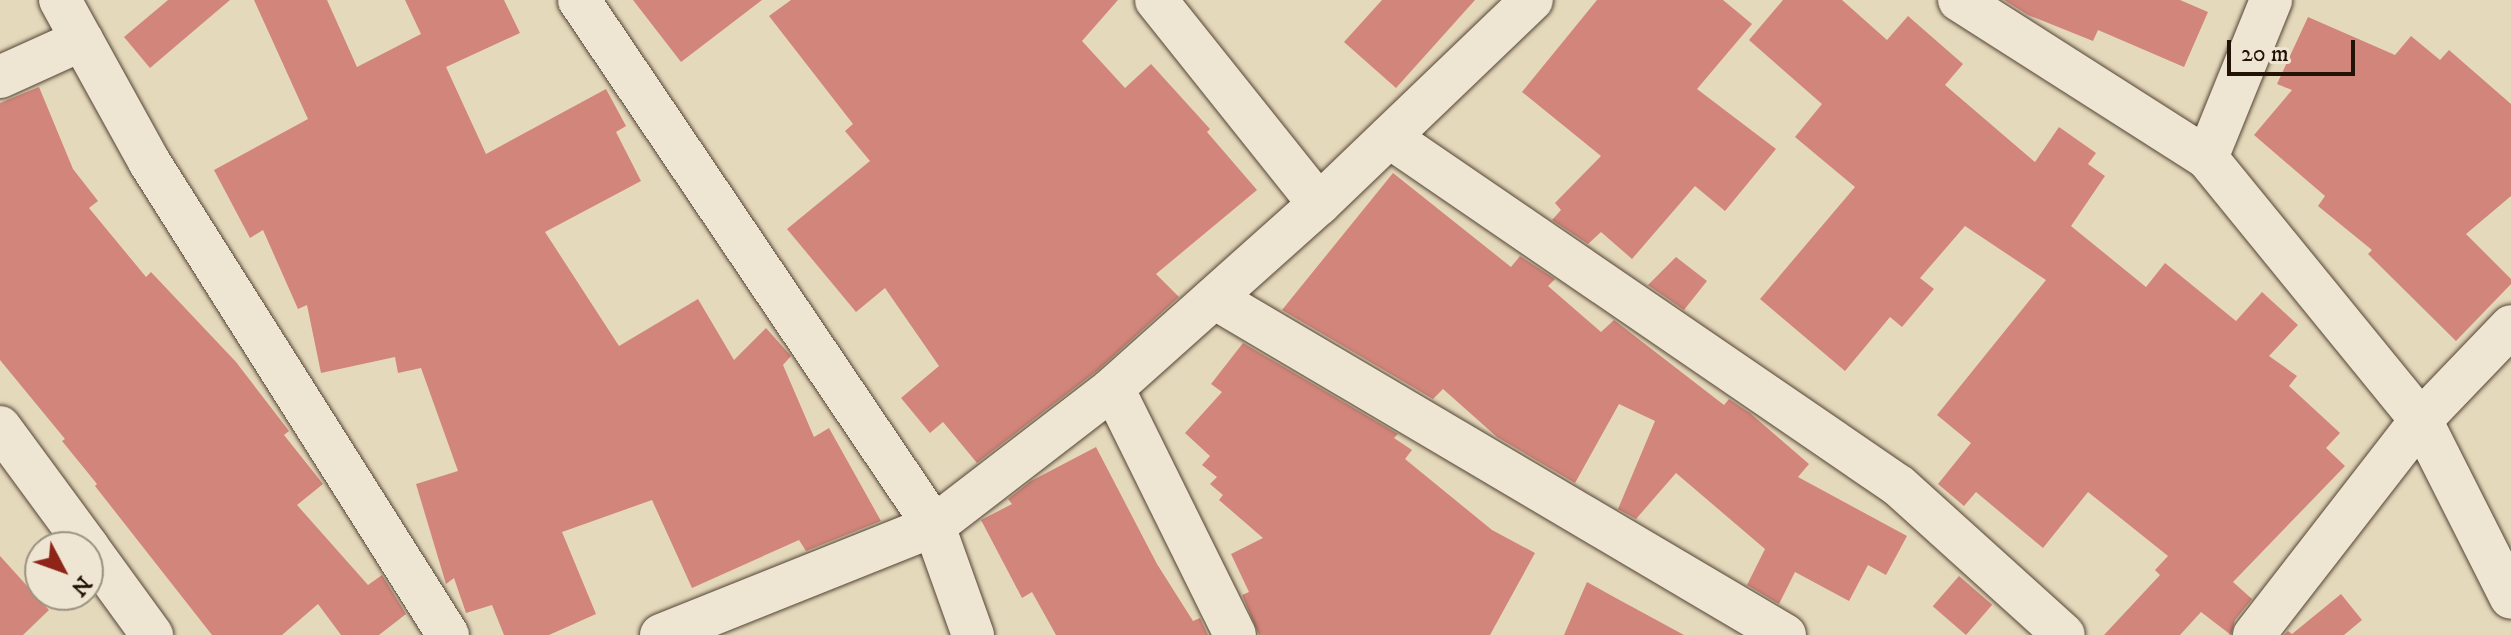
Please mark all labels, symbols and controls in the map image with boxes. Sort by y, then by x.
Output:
scale bar [2231,24,2359,74]
text: 20 m [2241,39,2289,69]
north arrow [24,531,104,611]
text: N [65,570,97,601]

